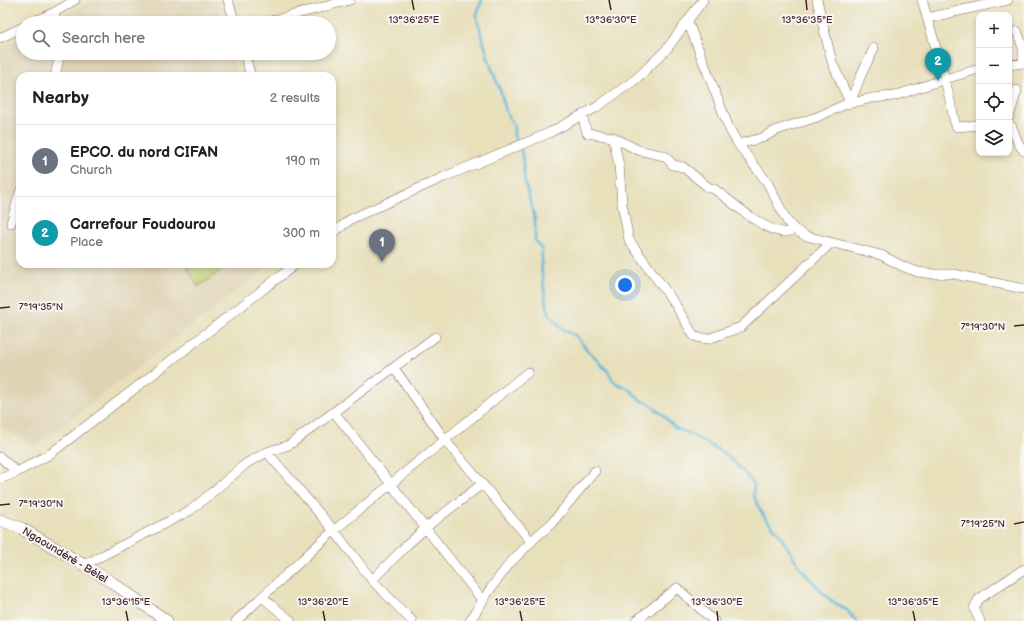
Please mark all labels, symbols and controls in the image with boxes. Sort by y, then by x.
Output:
map controls [976,12,1012,156]
button: + [976,12,1012,48]
text: 13°36'25"E [389,14,440,26]
text: 13°36'30"E [585,14,637,26]
text: 13°36'35"E [781,14,833,26]
search box [16,16,336,60]
icon: search [30,27,52,49]
text: Search here [62,29,145,48]
pin: 2 [925,48,951,81]
button: − [976,48,1012,84]
button: locate [976,84,1012,120]
text: Nearby [32,88,89,108]
text: 2 results [270,90,320,106]
button: layers [976,120,1012,156]
text: EPCO. du nord CIFAN [70,143,218,162]
text: 1 [42,153,48,169]
text: 190 m [286,153,320,169]
text: Church [70,162,112,178]
text: Carrefour Foudourou [70,215,216,234]
text: 2 [41,225,49,241]
text: 300 m [282,225,320,241]
pin: 1 [369,229,395,262]
text: Place [70,234,103,250]
your location [615,275,635,295]
text: 7°19'35"N [19,301,63,313]
text: 7°19'30"N [961,321,1005,333]
text: 7°19'30"N [19,498,63,510]
text: 7°19'25"N [961,518,1005,530]
street label: Ngaoundéré - Bélel [20,524,110,586]
text: 13°36'15"E [102,596,151,608]
text: 13°36'20"E [297,596,349,608]
text: 13°36'25"E [495,596,546,608]
text: 13°36'30"E [691,596,743,608]
text: 13°36'35"E [887,596,939,608]

